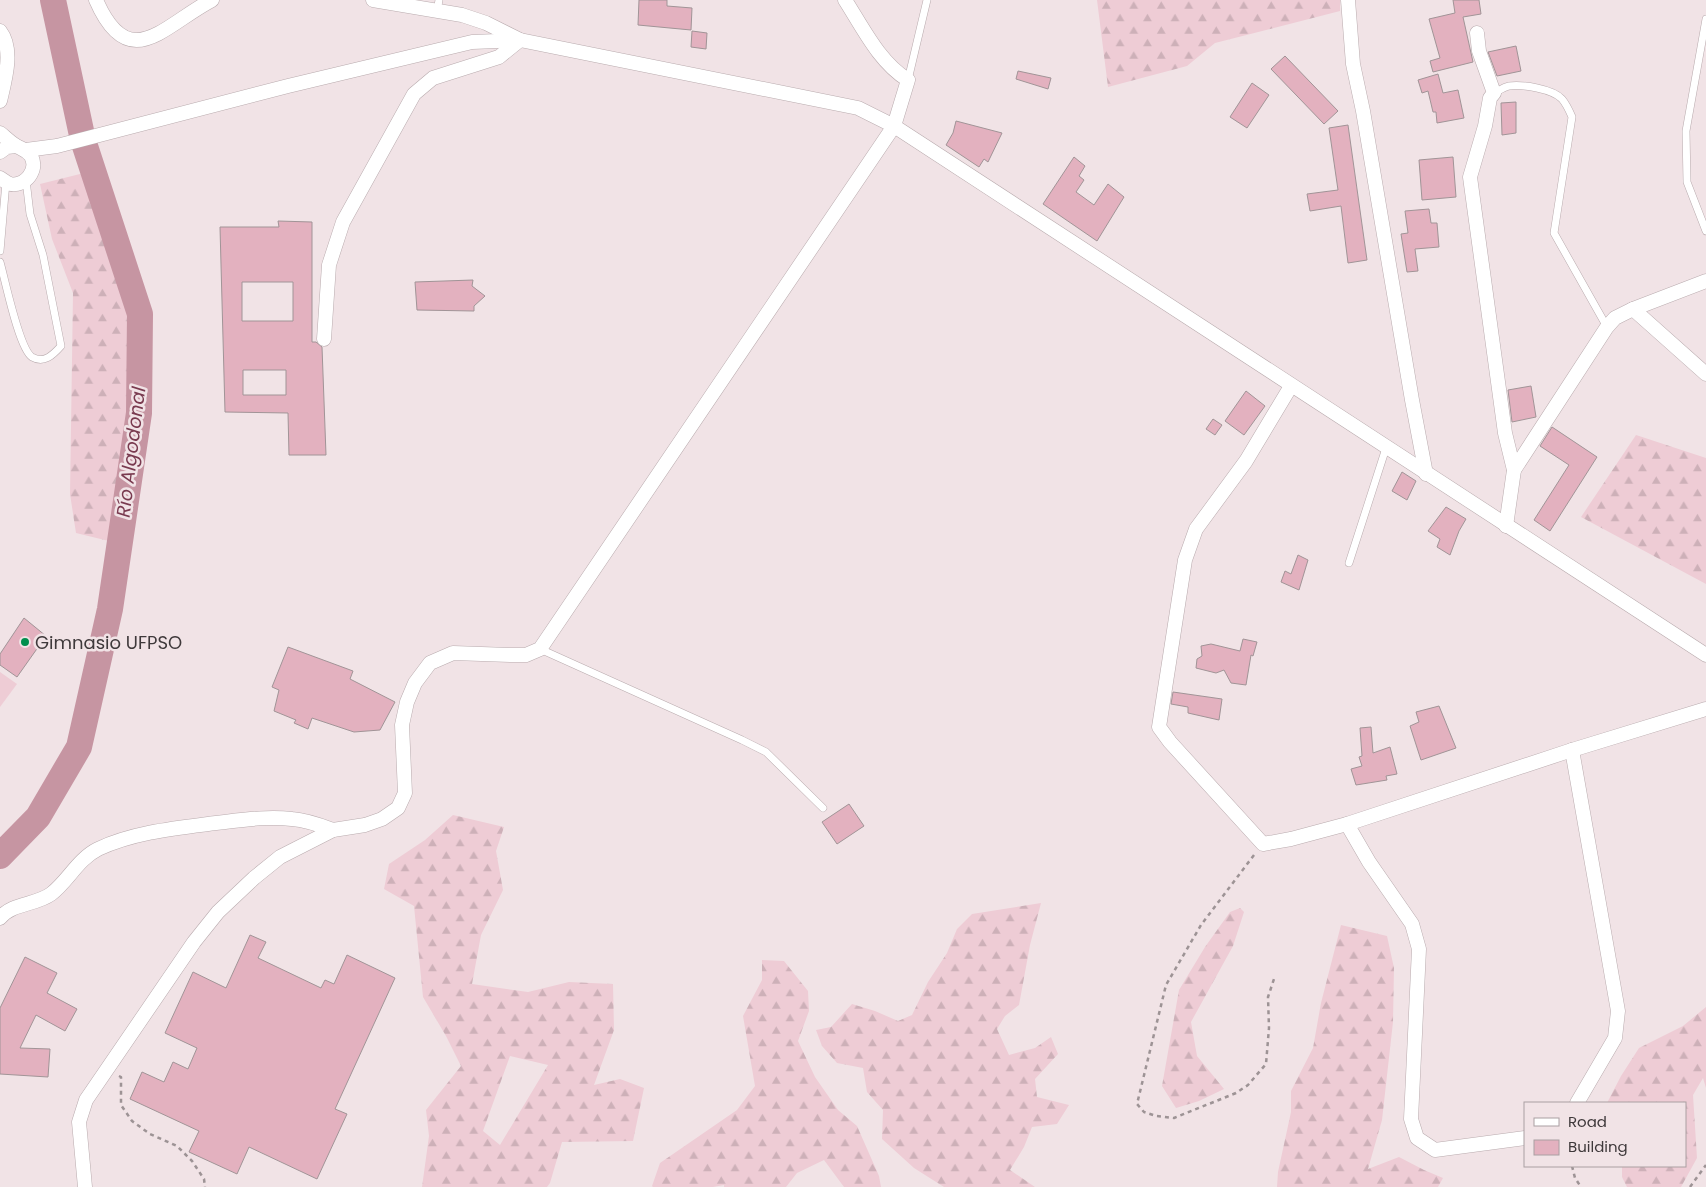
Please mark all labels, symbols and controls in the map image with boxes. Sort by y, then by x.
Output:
water label: Río Algodonal [110,385,152,519]
place label: Gimnasio UFPSO [35,630,182,655]
marker: Gimnasio UFPSO [19,636,31,648]
legend [1524,1102,1686,1167]
text: Road [1568,1111,1607,1132]
text: Building [1568,1136,1628,1157]

